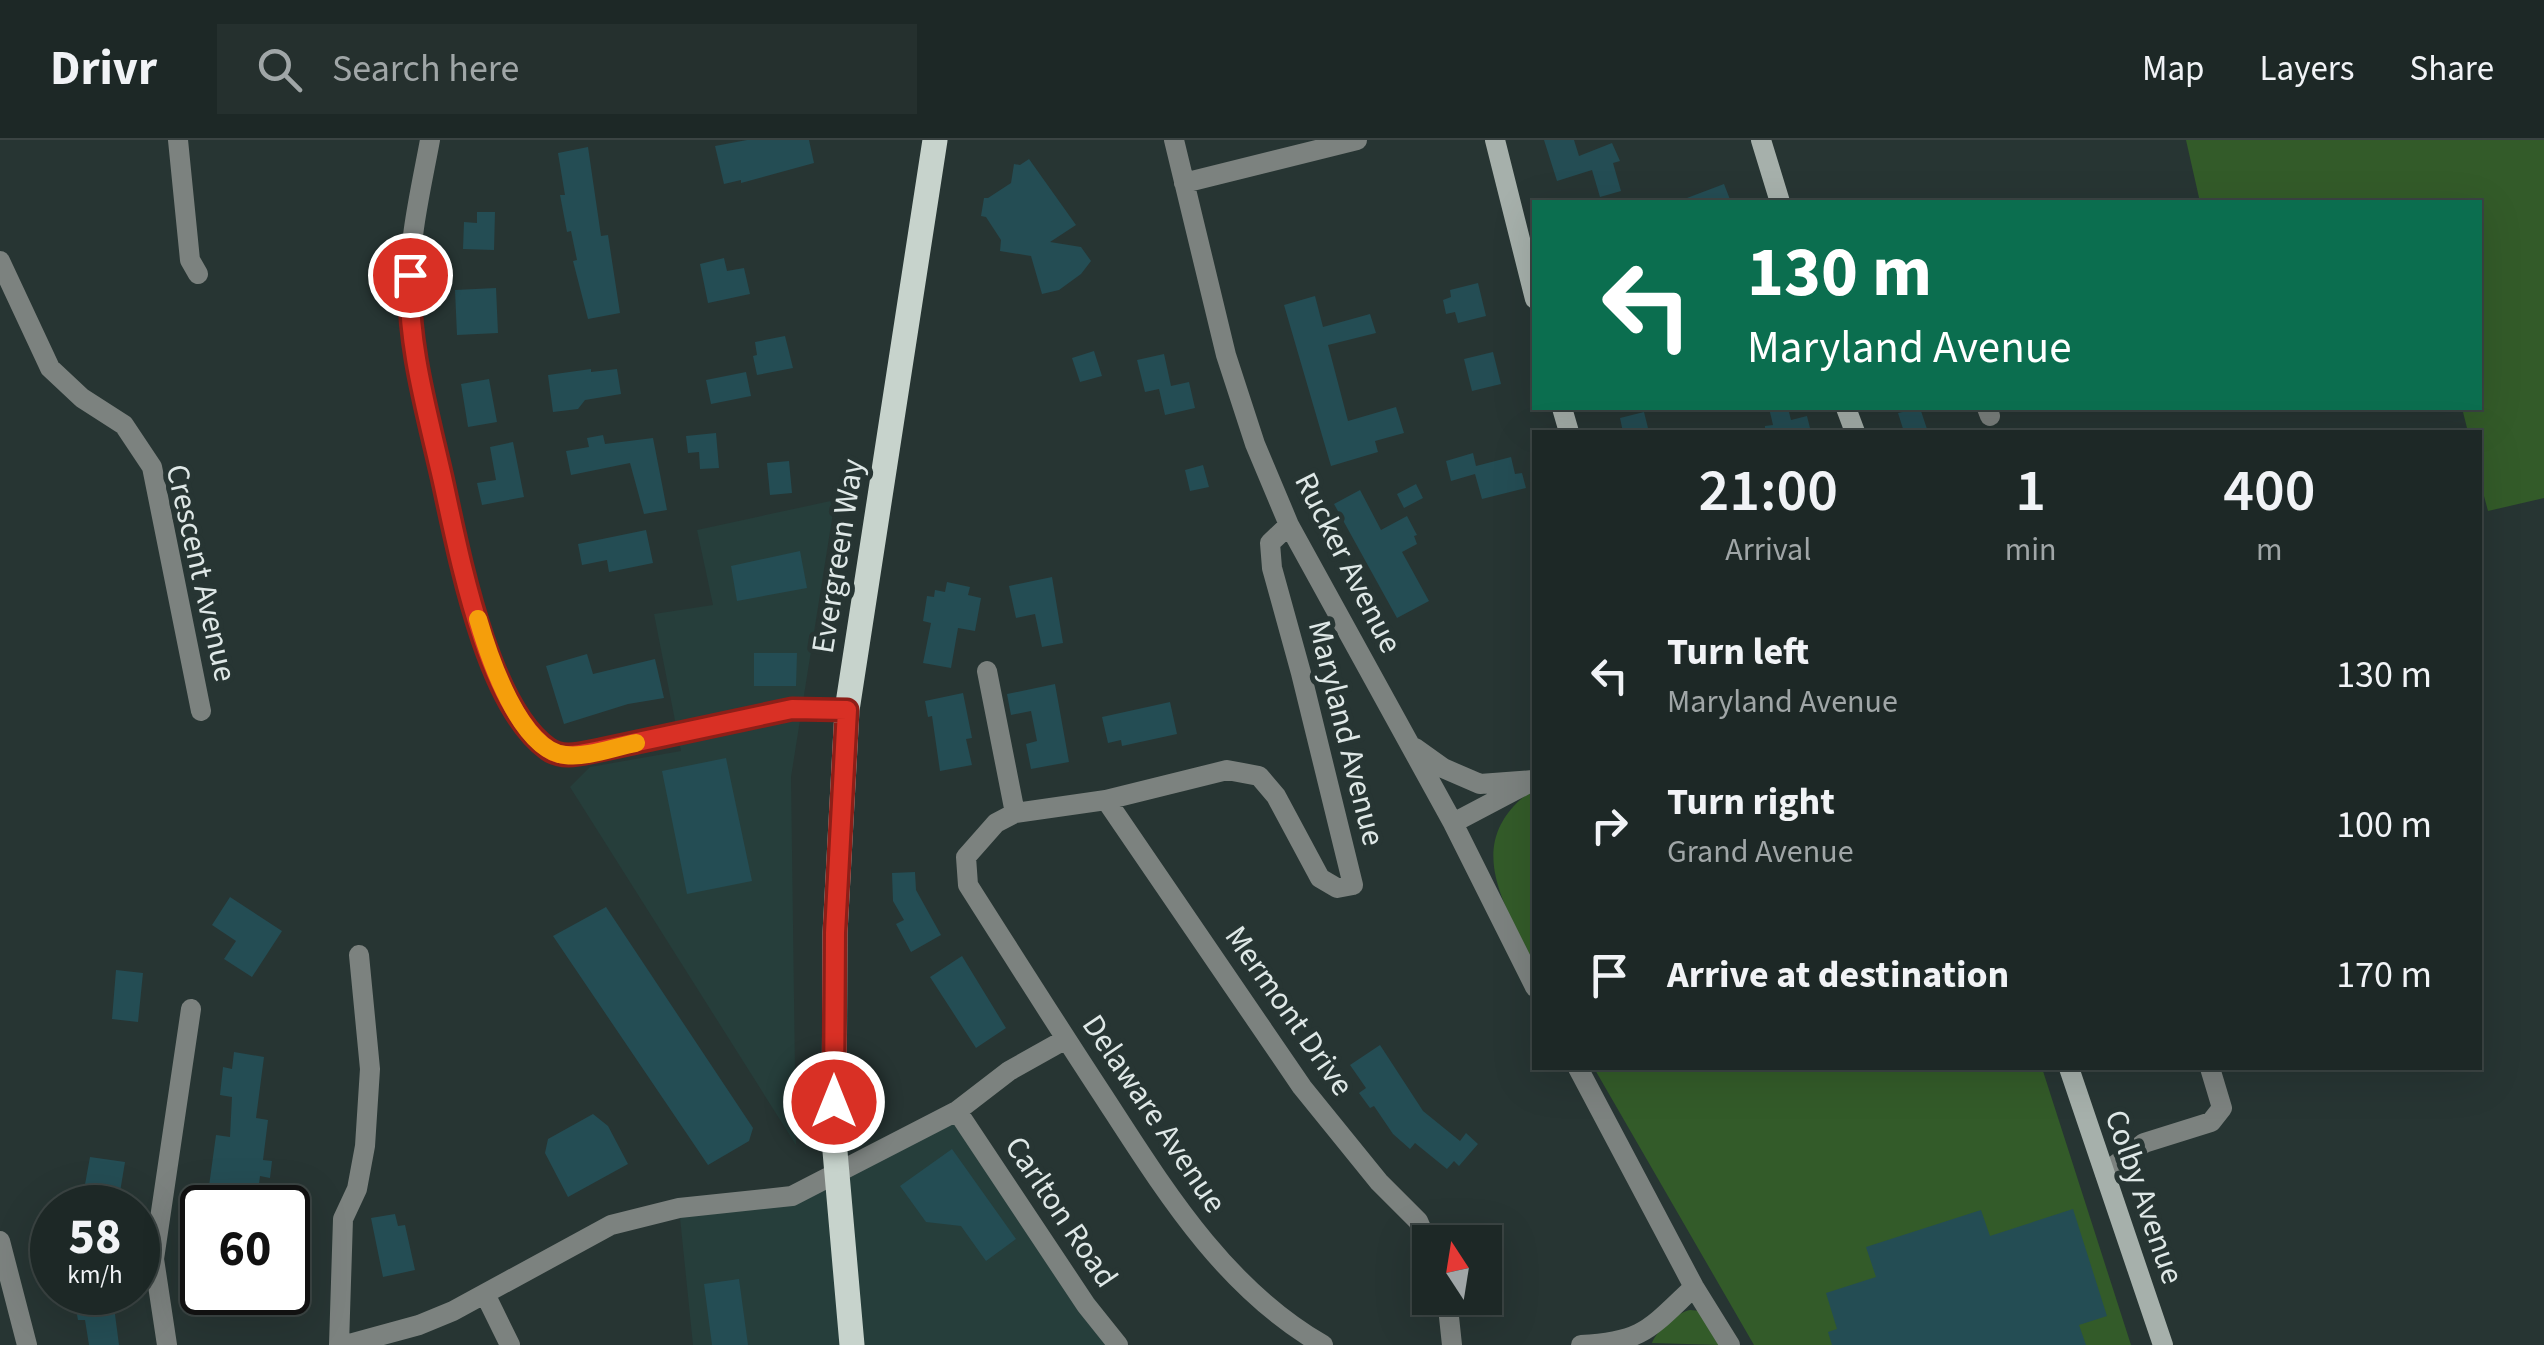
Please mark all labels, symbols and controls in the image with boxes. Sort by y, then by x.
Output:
search box [217,24,917,114]
text: Drivr [50,35,157,103]
icon: search [252,42,307,97]
text: Search here [332,42,519,96]
text: Map [2142,44,2205,94]
text: Layers [2260,44,2354,94]
text: Share [2409,44,2494,94]
text: 130 m [1747,223,1932,323]
pin [368,233,453,318]
icon: left [1582,240,1712,370]
icon: arrive [383,248,438,303]
text: Maryland Avenue [1747,316,2072,380]
text: 21:00 [1699,449,1838,534]
text: 1 [2015,449,2046,534]
text: 400 [2223,449,2315,534]
street label: Evergreen Way [800,455,876,657]
street label: Crescent Avenue [154,460,248,686]
street label: Rucker Avenue [1283,465,1413,661]
text: Arrival [1725,527,1811,573]
text: min [2005,527,2057,573]
text: m [2256,527,2283,573]
street label: Maryland Avenue [1296,615,1396,851]
text: Turn left [1667,625,1809,679]
icon: left [1582,648,1637,703]
text: 130 m [2336,648,2432,702]
text: Maryland Avenue [1667,679,1898,725]
text: Turn right [1667,775,1835,829]
icon: right [1582,798,1637,853]
text: 100 m [2336,798,2432,852]
text: Grand Avenue [1667,829,1854,875]
street label: Mermont Drive [1213,917,1365,1105]
icon: arrive [1582,948,1637,1003]
text: Arrive at destination [1667,948,2009,1002]
text: 170 m [2336,948,2432,1002]
street label: Delaware Avenue [1071,1006,1237,1222]
position arrow [782,1050,886,1154]
street label: Colby Avenue [2093,1104,2195,1290]
street label: Carlton Road [993,1127,1129,1297]
speed limit sign: 60 [180,1185,310,1315]
text: 58 [69,1202,121,1273]
north arrow [1412,1225,1502,1315]
map controls [1412,1225,1502,1315]
text: km/h [67,1257,123,1293]

